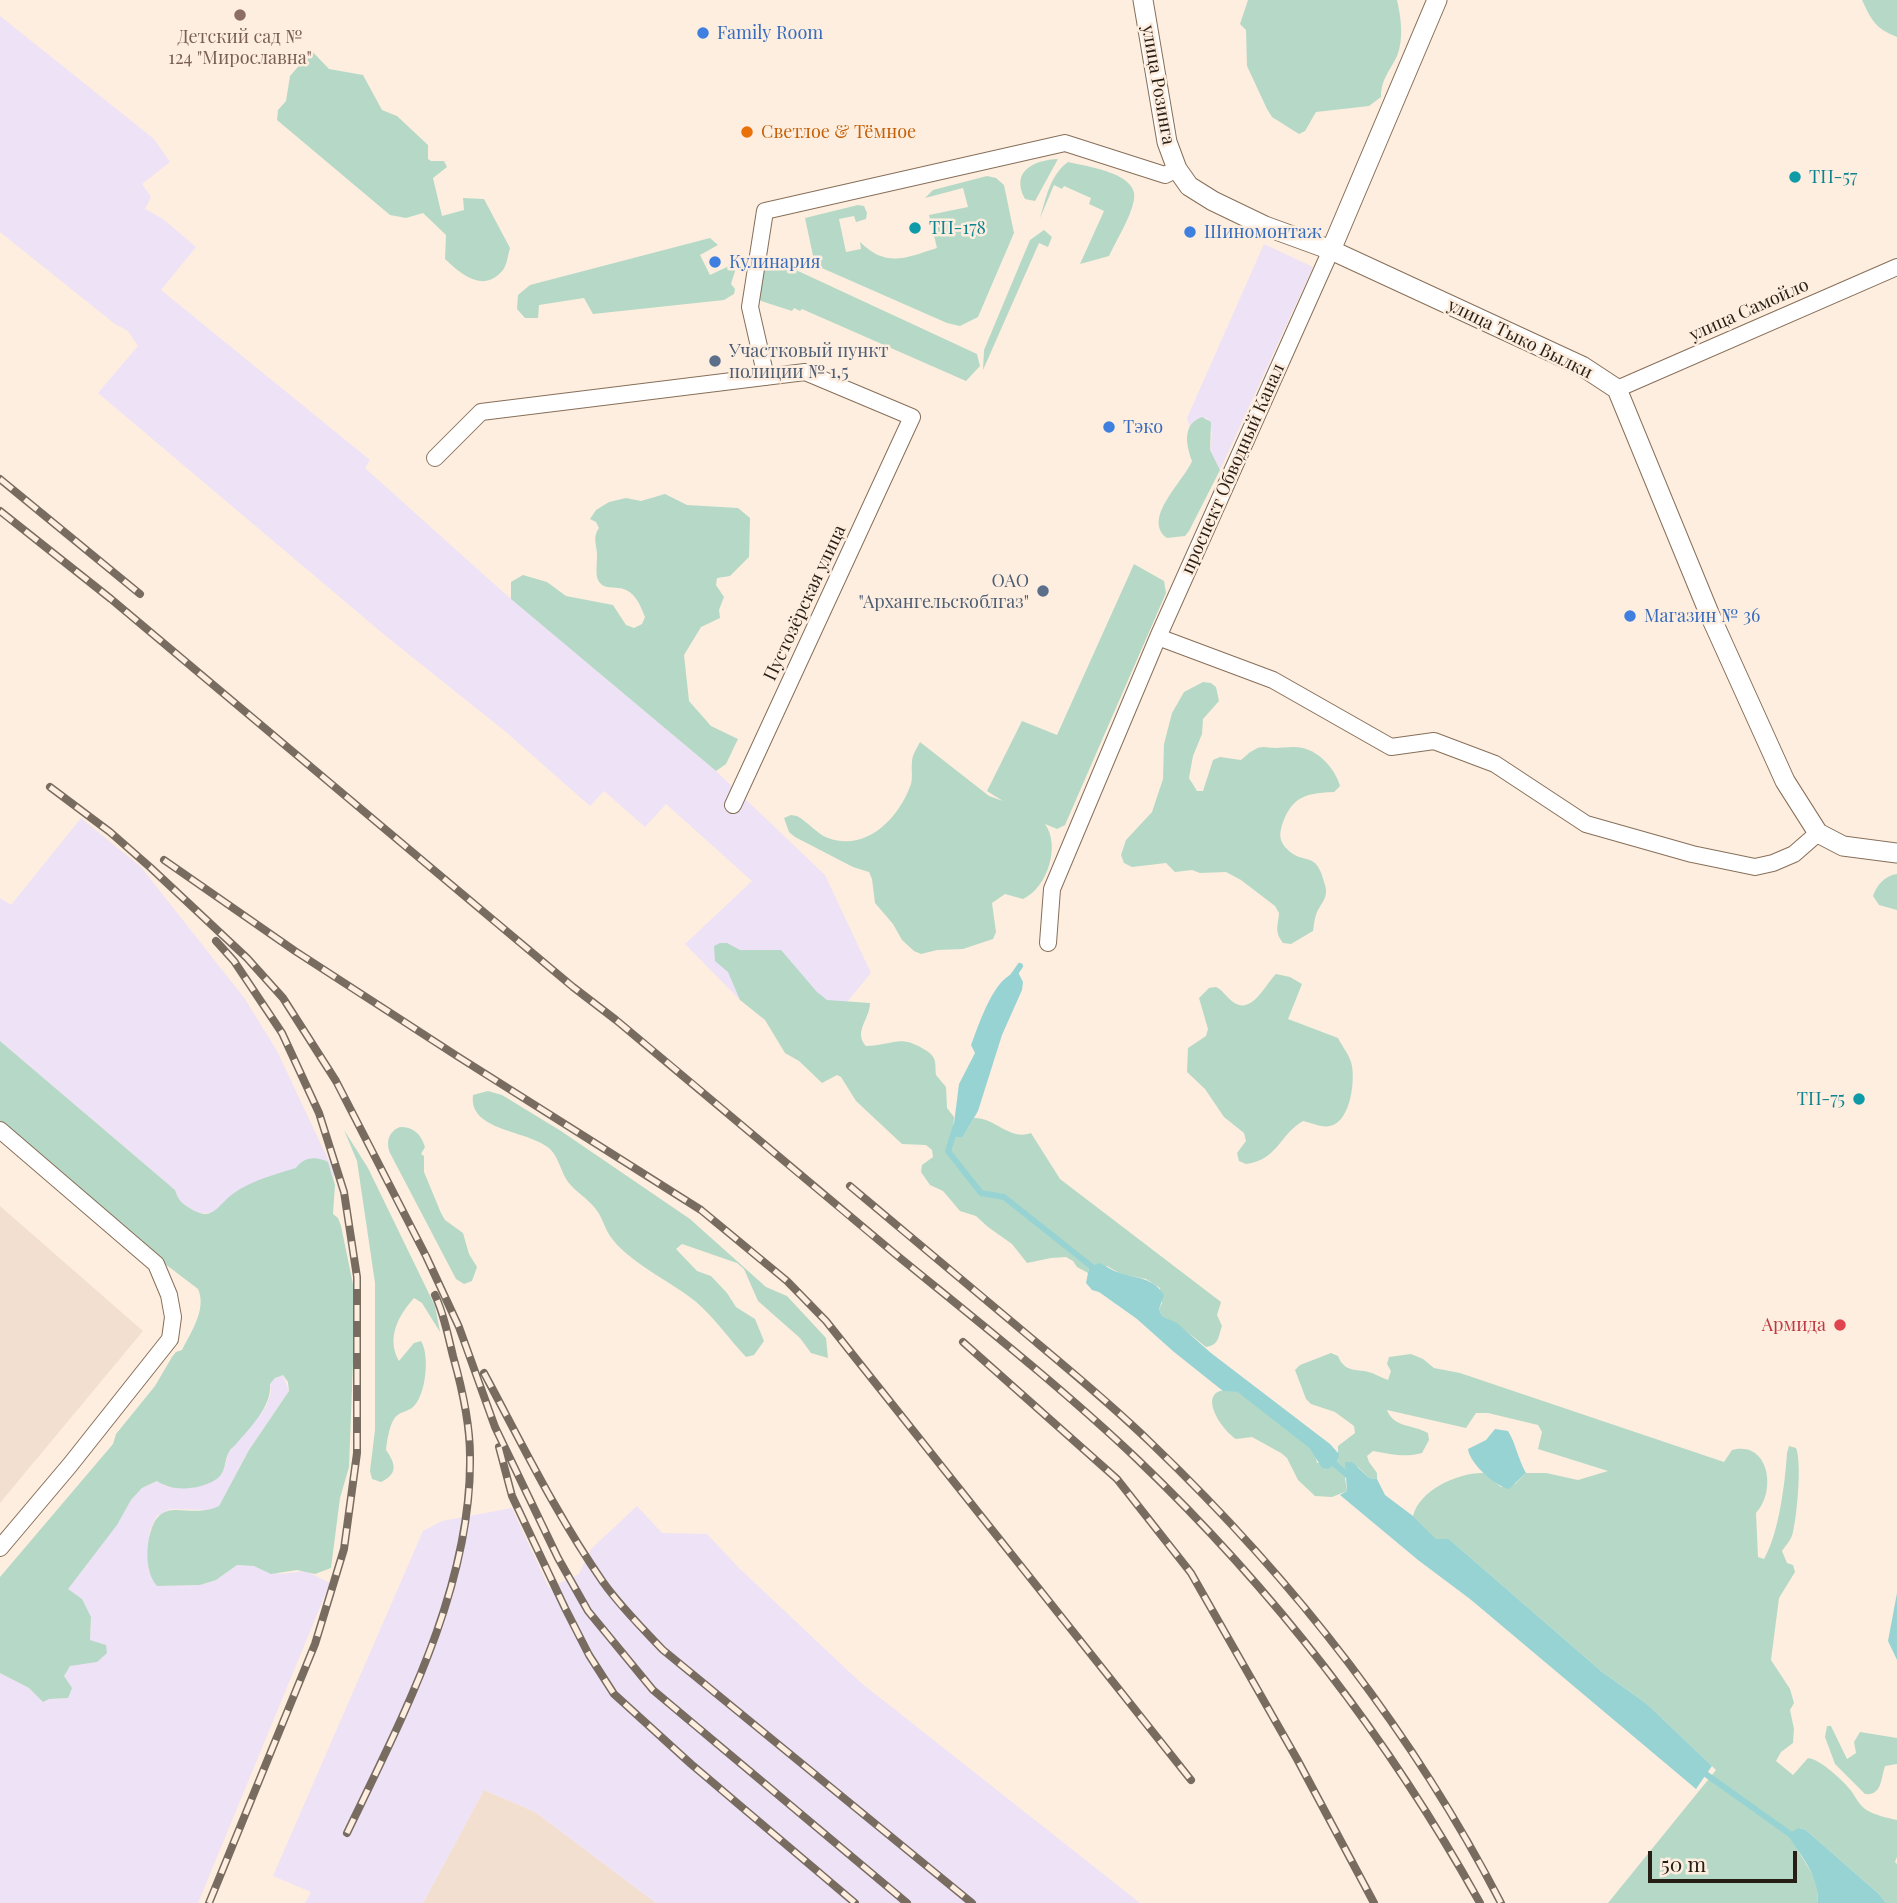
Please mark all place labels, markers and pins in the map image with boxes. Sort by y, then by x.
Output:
marker: Детский сад № 124 "Мирославна" [232,7,248,23]
place label: Family Room [717,22,823,44]
marker: Family Room [695,25,711,41]
place label: Детский сад № 124 "Мирославна" [168,26,312,68]
place label: Светлое & Тёмное [761,121,916,143]
marker: Светлое & Тёмное [739,124,755,140]
place label: ТП-57 [1809,166,1857,188]
marker: ТП-57 [1787,169,1803,185]
place label: ТП-178 [929,217,986,239]
marker: ТП-178 [907,220,923,236]
place label: Шиномонтаж [1204,221,1322,243]
marker: Шиномонтаж [1182,224,1198,240]
place label: Кулинария [729,251,820,273]
marker: Кулинария [707,254,723,270]
place label: Участковый пункт полиции № 1,5 [729,340,888,382]
marker: Участковый пункт полиции № 1,5 [707,353,723,369]
place label: Тэко [1123,416,1163,438]
marker: Тэко [1101,419,1117,435]
place label: ОАО "Архангельскоблгаз" [859,570,1029,612]
marker: ОАО "Архангельскоблгаз" [1035,583,1051,599]
place label: Магазин № 36 [1644,605,1760,627]
marker: Магазин № 36 [1622,608,1638,624]
place label: ТП-75 [1797,1088,1845,1110]
marker: ТП-75 [1851,1091,1867,1107]
place label: Армида [1762,1314,1826,1336]
marker: Армида [1832,1317,1848,1333]

